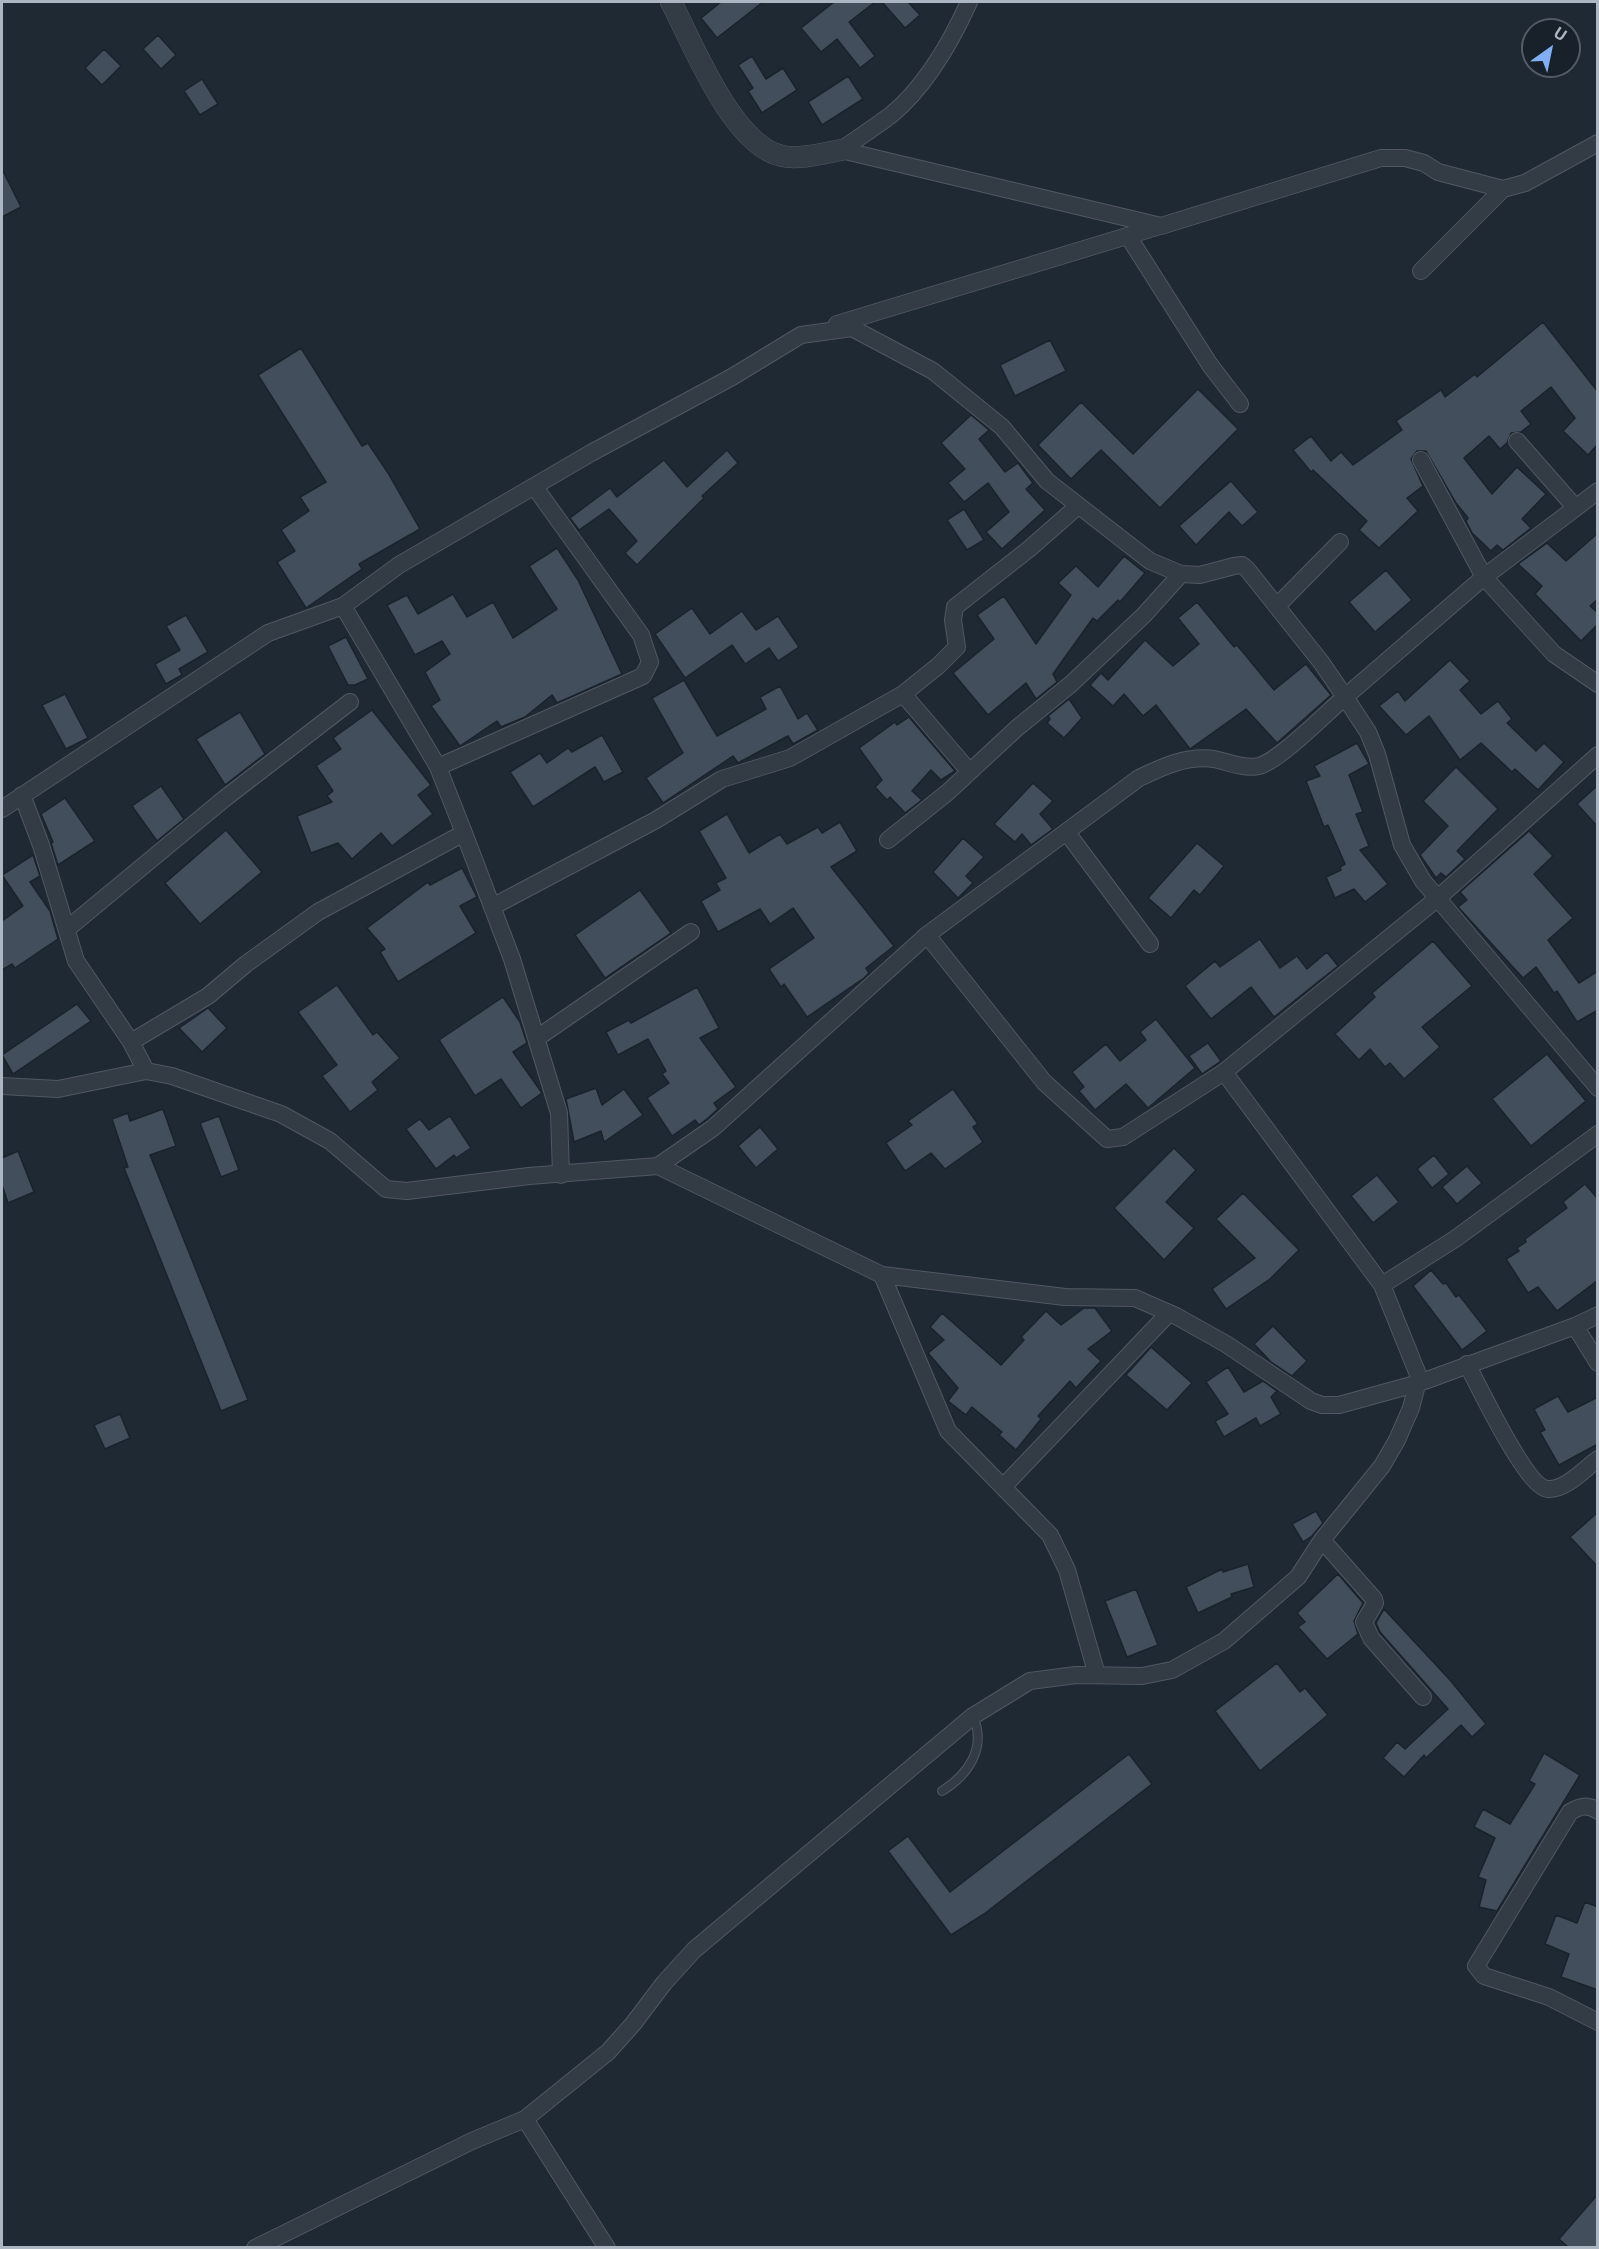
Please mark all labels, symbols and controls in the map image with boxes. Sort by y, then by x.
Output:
north arrow [1521,18,1581,78]
text: U [1550,23,1570,45]

